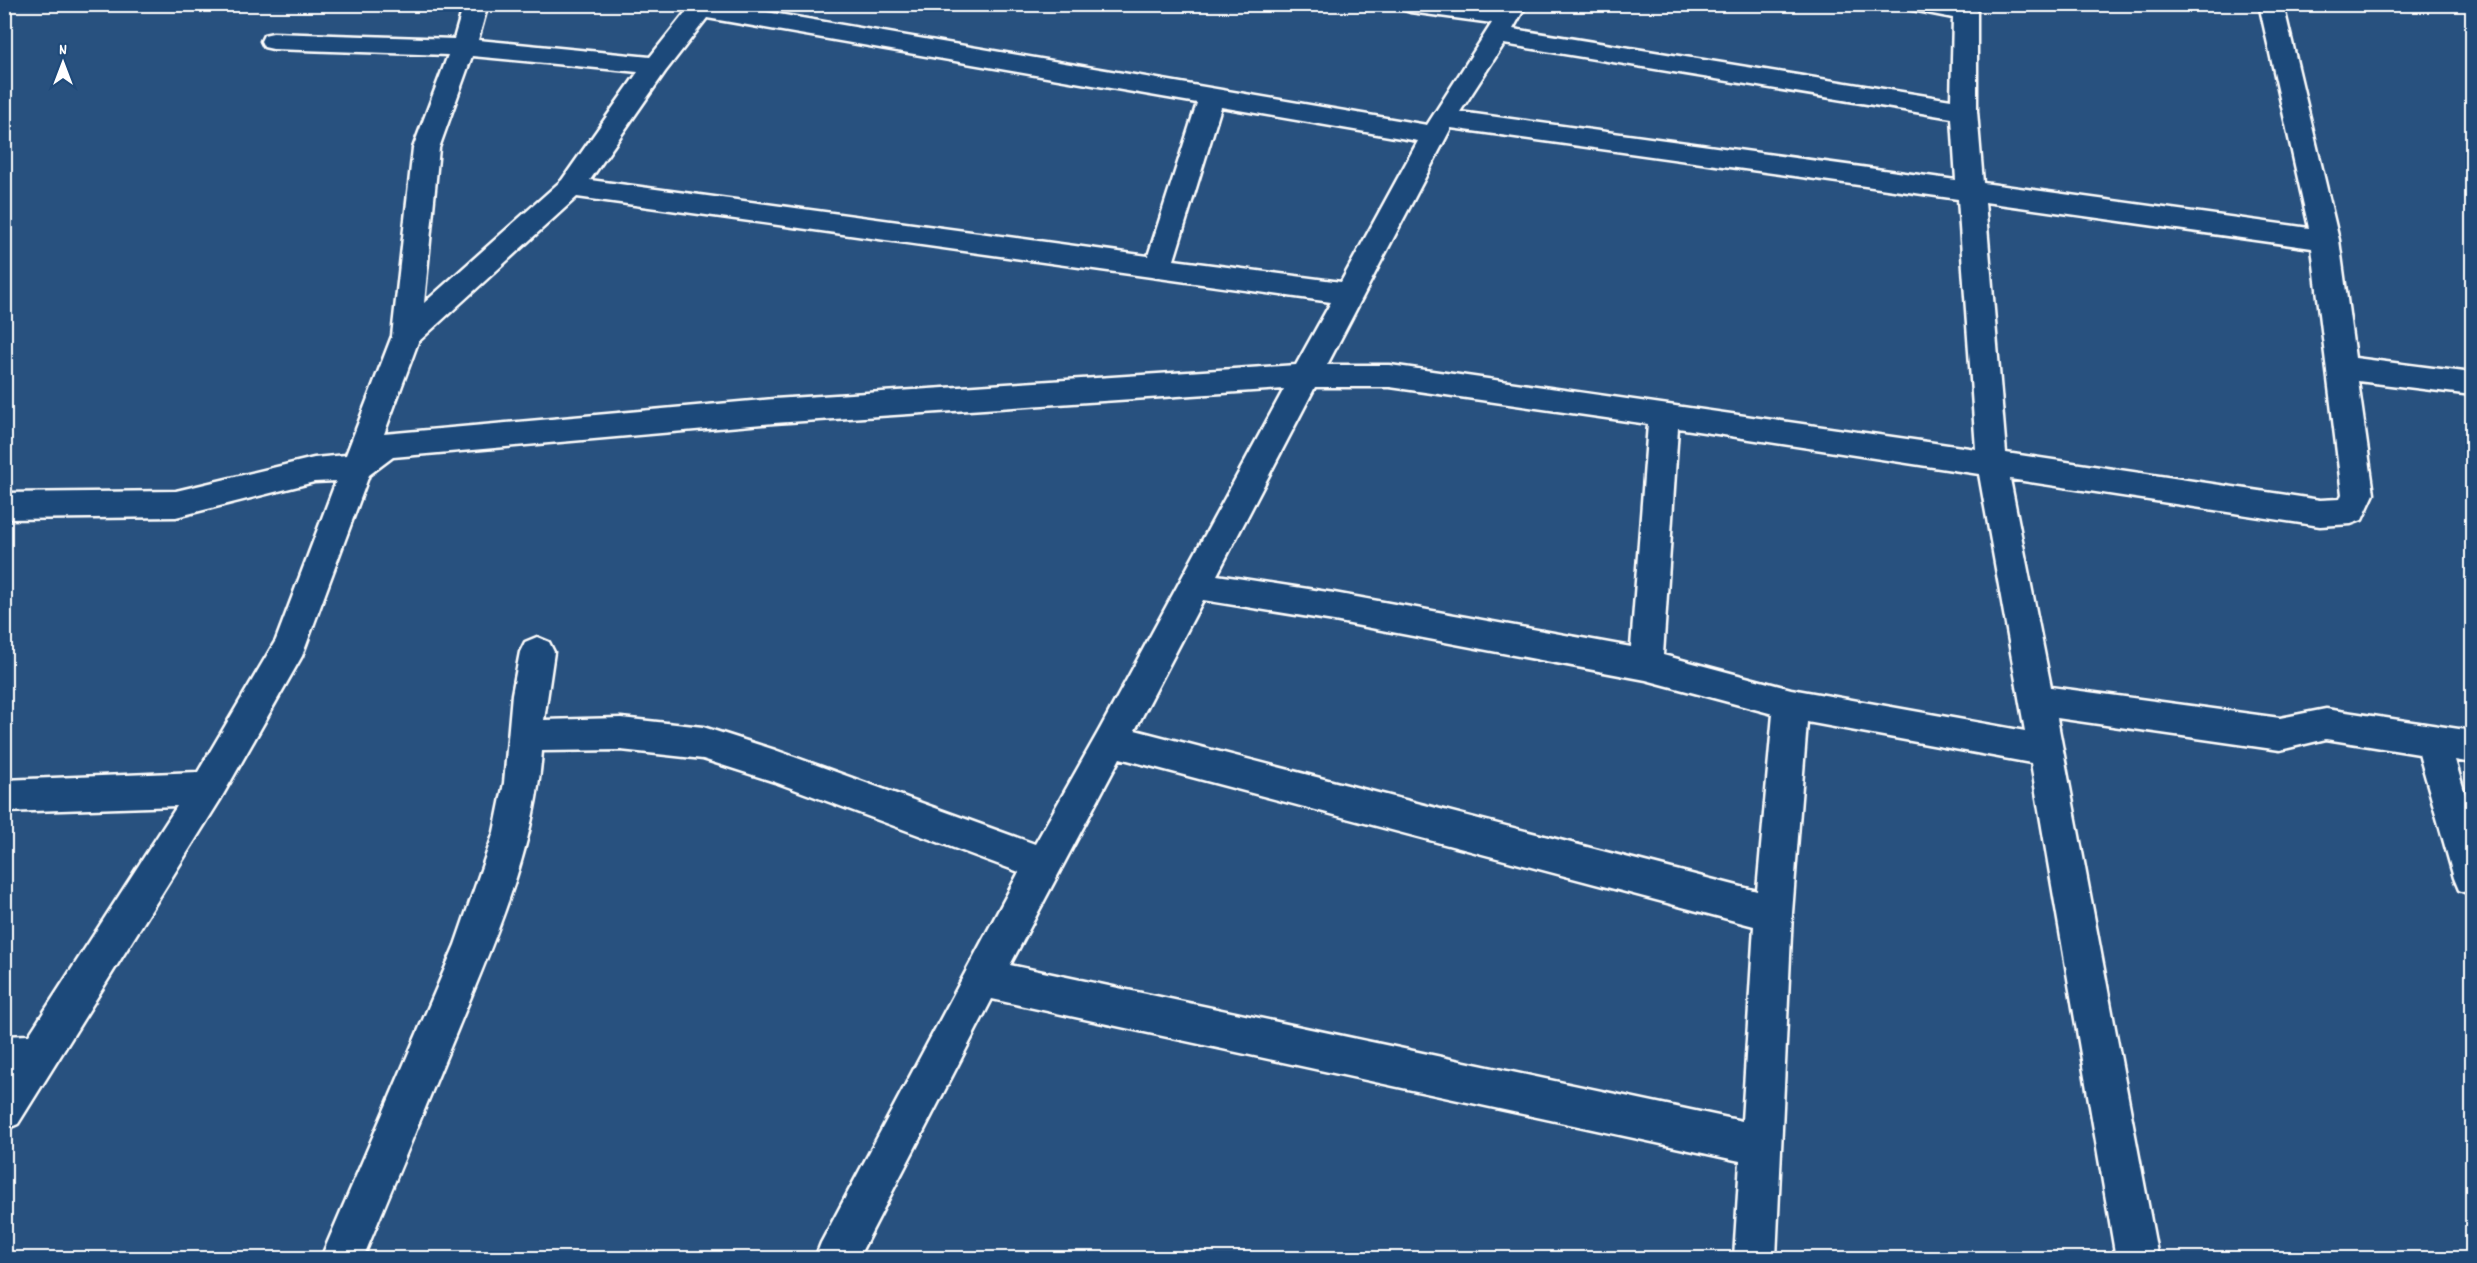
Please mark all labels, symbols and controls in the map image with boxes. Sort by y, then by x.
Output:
north arrow [33,33,93,93]
text: N [59,39,67,62]

